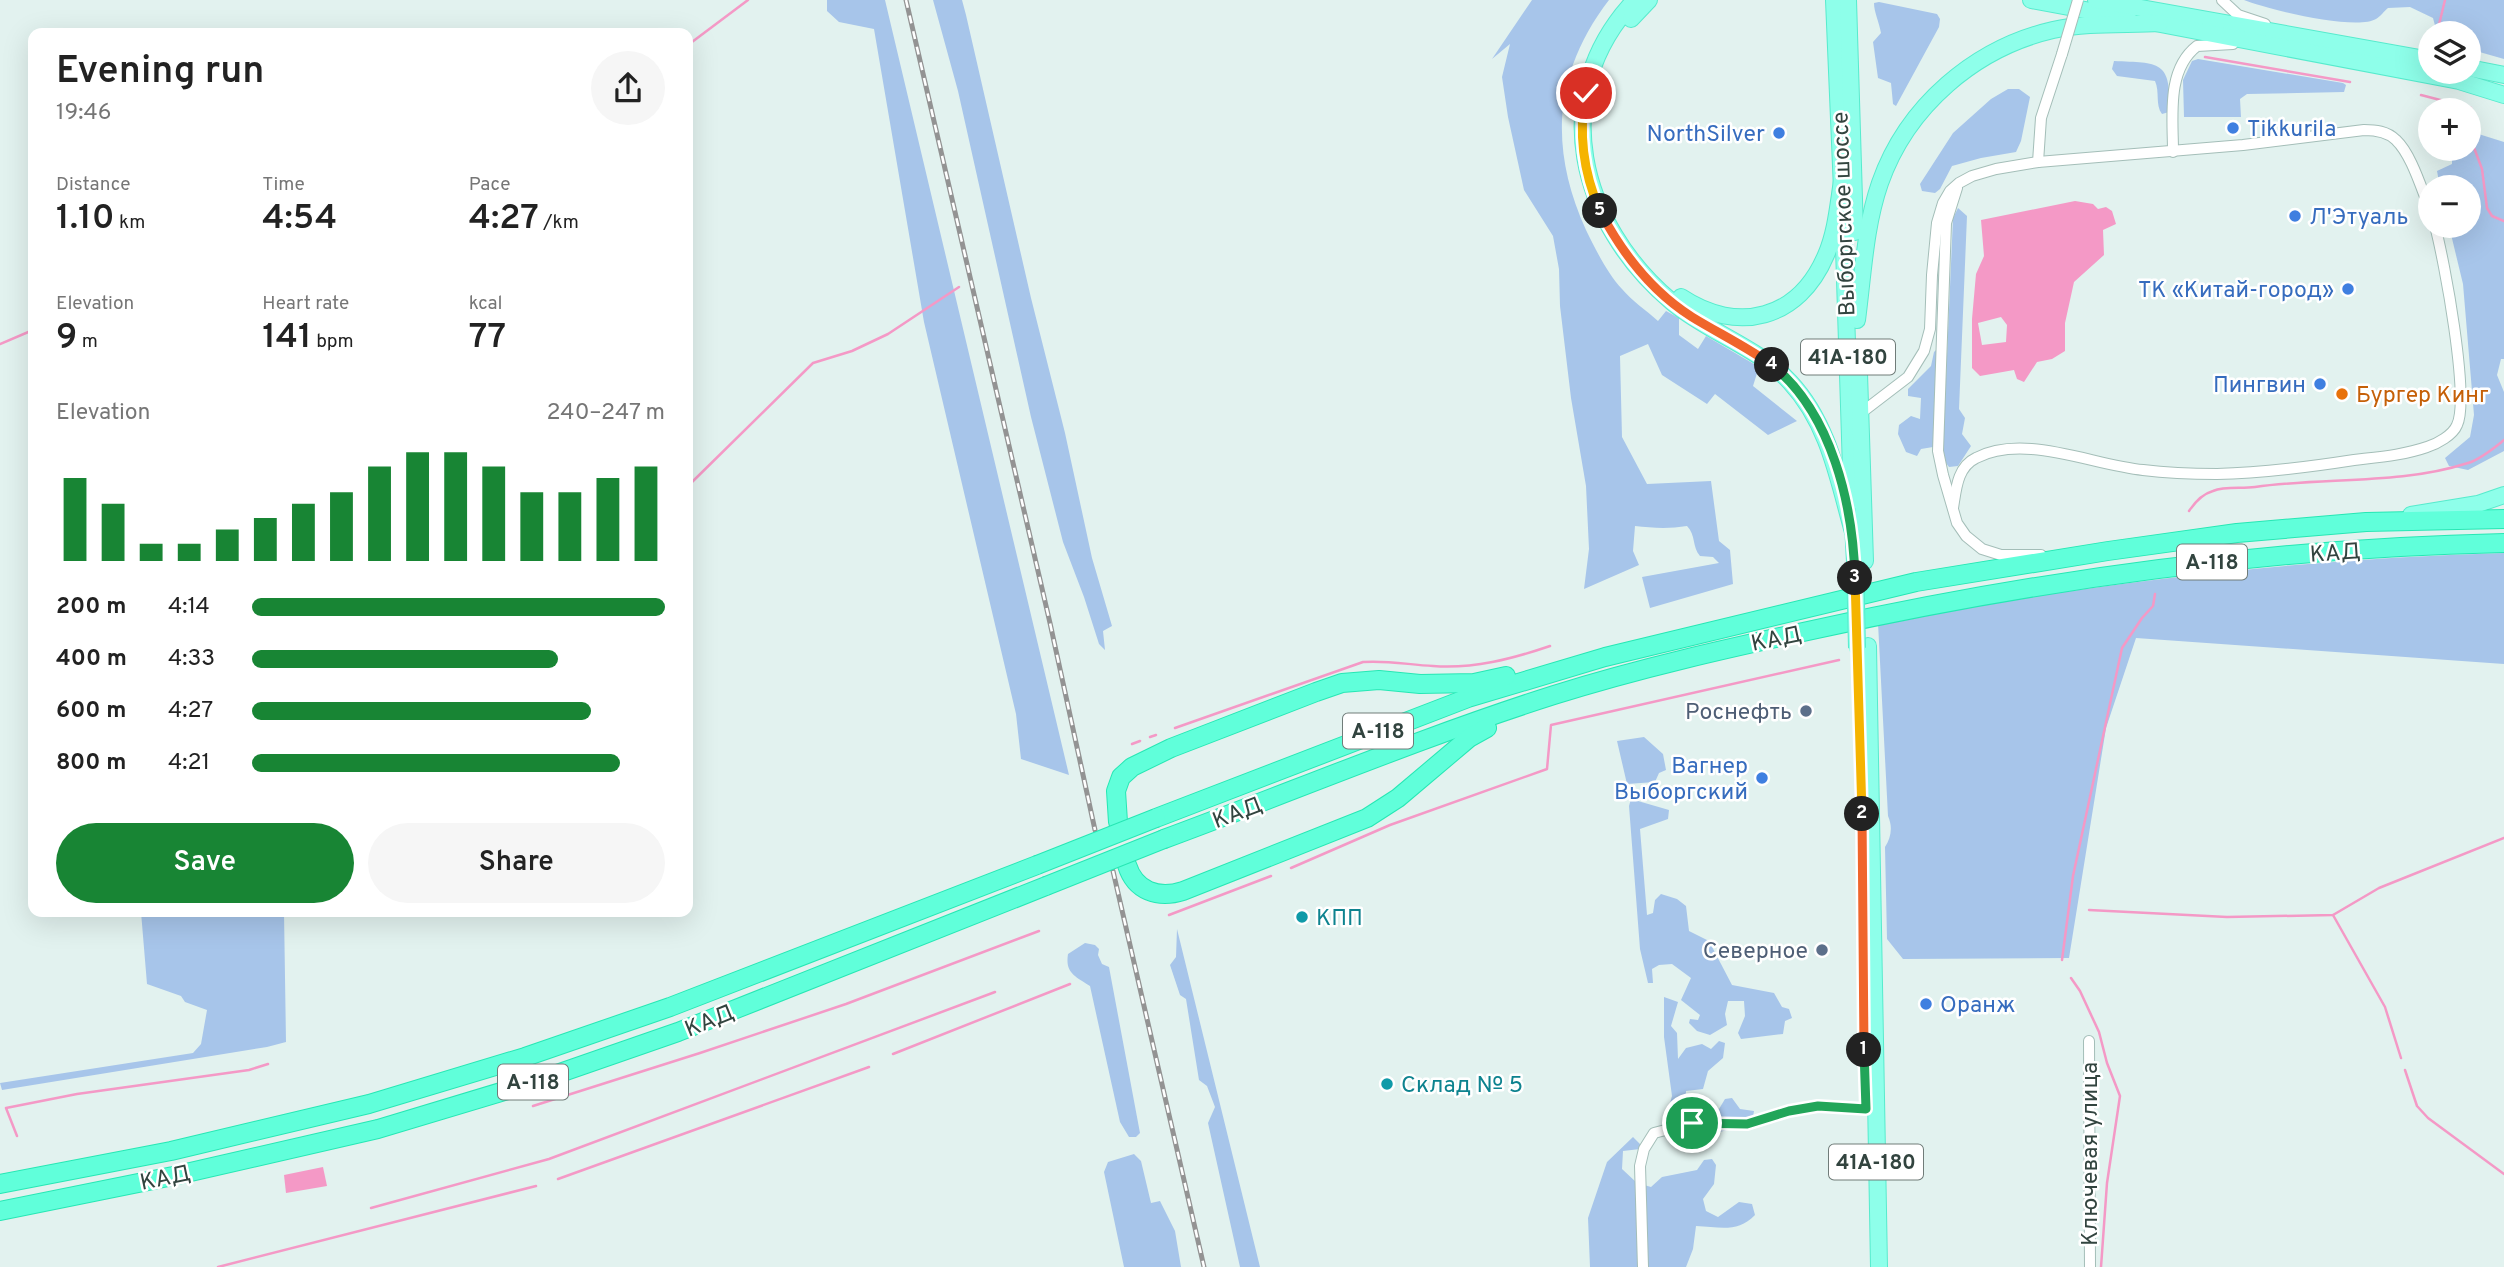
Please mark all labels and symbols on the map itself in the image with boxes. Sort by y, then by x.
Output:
pin [1556,63,1616,123]
street label: Выборгское шоссе [1827,111,1864,317]
place label: Tikkurila [2247,116,2336,145]
marker: Tikkurila [2225,120,2241,136]
place label: NorthSilver [1647,121,1765,150]
marker: NorthSilver [1771,125,1787,141]
pin: 5 [1582,194,1618,228]
place label: Л'Этуаль [2309,204,2408,233]
marker: Л'Этуаль [2287,208,2303,224]
place label: ТК «Китай-город» [2138,277,2334,306]
marker: ТК «Китай-город» [2340,281,2356,297]
road number: 41А-180 [1801,340,1895,374]
pin: 4 [1754,348,1790,382]
place label: Пингвин [2213,372,2306,401]
marker: Пингвин [2312,376,2328,392]
place label: Бургер Кинг [2356,382,2489,411]
marker: Бургер Кинг [2334,386,2350,402]
street label: КАД [2309,538,2362,571]
road number: А-118 [2177,544,2247,580]
pin: 3 [1838,560,1872,596]
street label: КАД [1749,621,1804,660]
place label: Роснефть [1685,699,1792,728]
marker: Роснефть [1798,703,1814,719]
road number: А-118 [1343,714,1413,748]
place label: Вагнер Выборгский [1614,753,1748,808]
marker: Вагнер Выборгский [1754,770,1770,786]
street label: КАД [1209,792,1267,837]
pin: 2 [1844,796,1880,832]
place label: КПП [1316,905,1363,934]
marker: КПП [1294,909,1310,925]
place label: Северное [1703,938,1808,967]
marker: Северное [1814,942,1830,958]
place label: Оранж [1940,992,2016,1021]
marker: Оранж [1918,996,1934,1012]
street label: КАД [681,999,739,1045]
pin: 1 [1846,1032,1882,1068]
street label: Ключевая улица [2077,1062,2106,1246]
road number: А-118 [498,1064,568,1100]
place label: Склад № 5 [1401,1072,1523,1101]
marker: Склад № 5 [1379,1076,1395,1092]
pin [1662,1093,1722,1153]
road number: 41А-180 [1829,1144,1923,1180]
street label: КАД [138,1160,193,1199]

